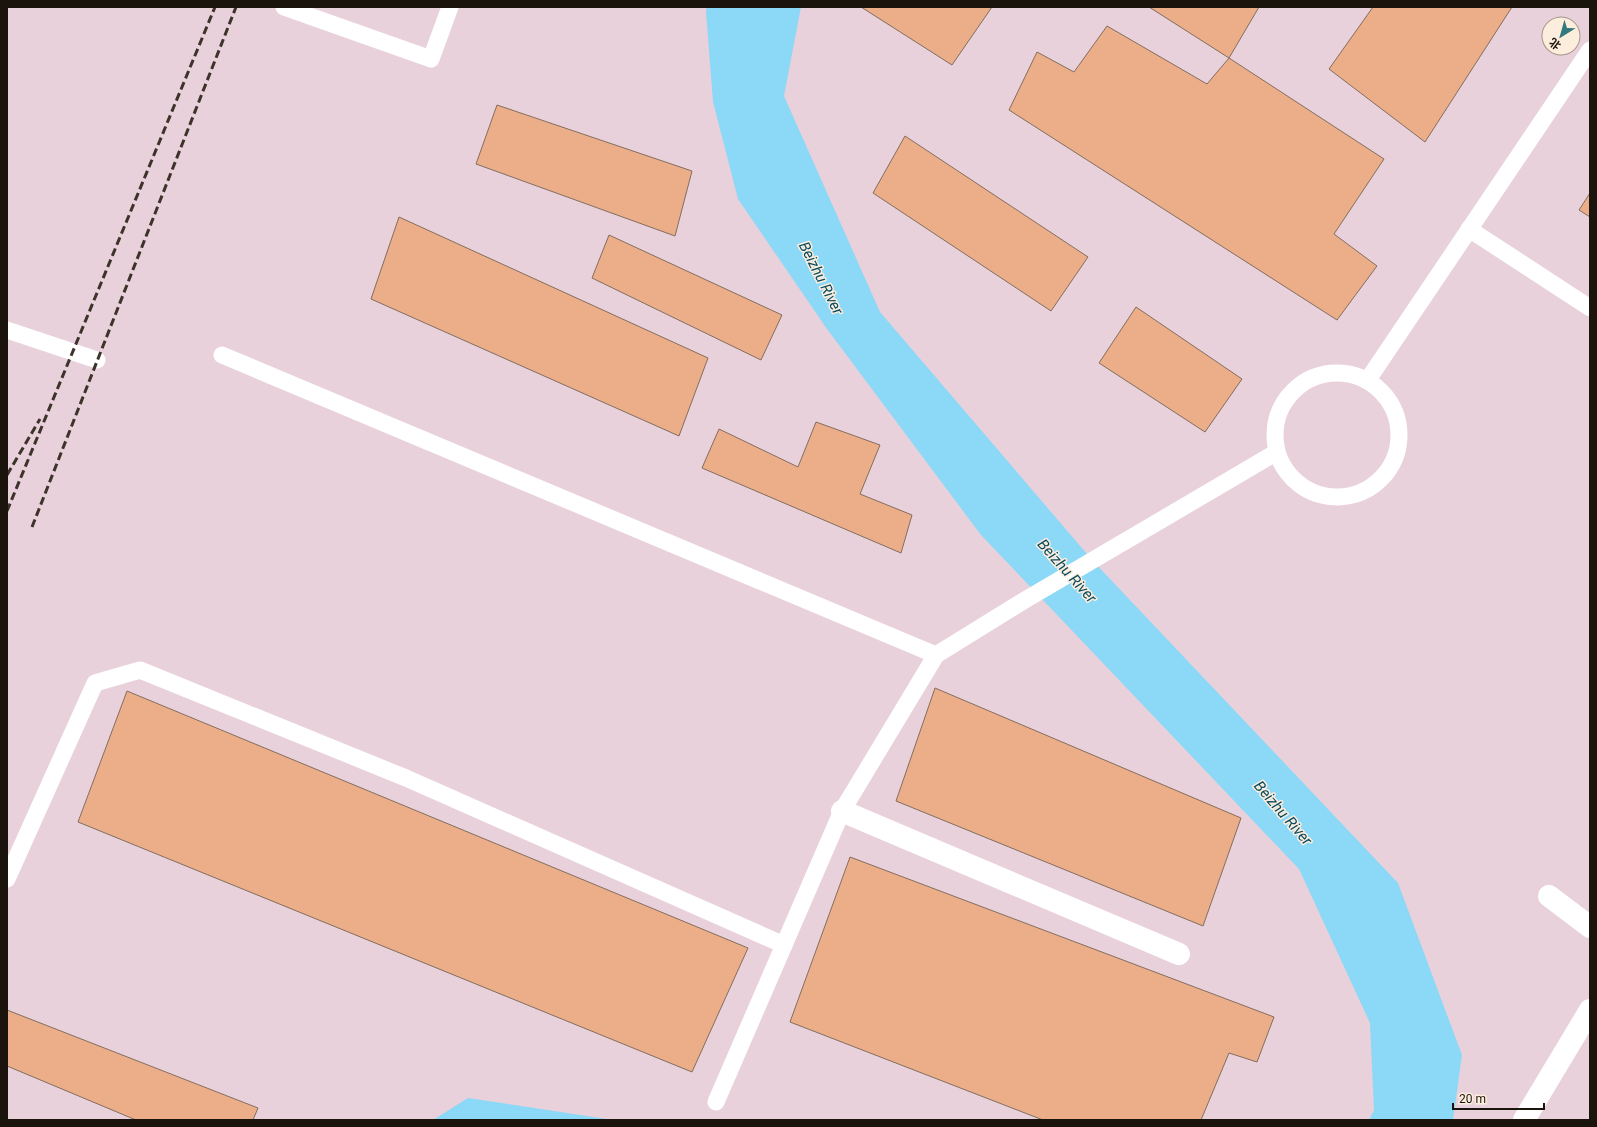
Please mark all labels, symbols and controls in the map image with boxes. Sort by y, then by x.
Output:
north arrow [1541,16,1581,56]
text: 北 [1547,35,1564,52]
water label: Beizhu River [795,239,848,318]
water label: Beizhu River [1034,535,1101,607]
water label: Beizhu River [1250,777,1317,850]
scale bar [1453,1085,1544,1111]
text: 20 m [1459,1092,1486,1106]

